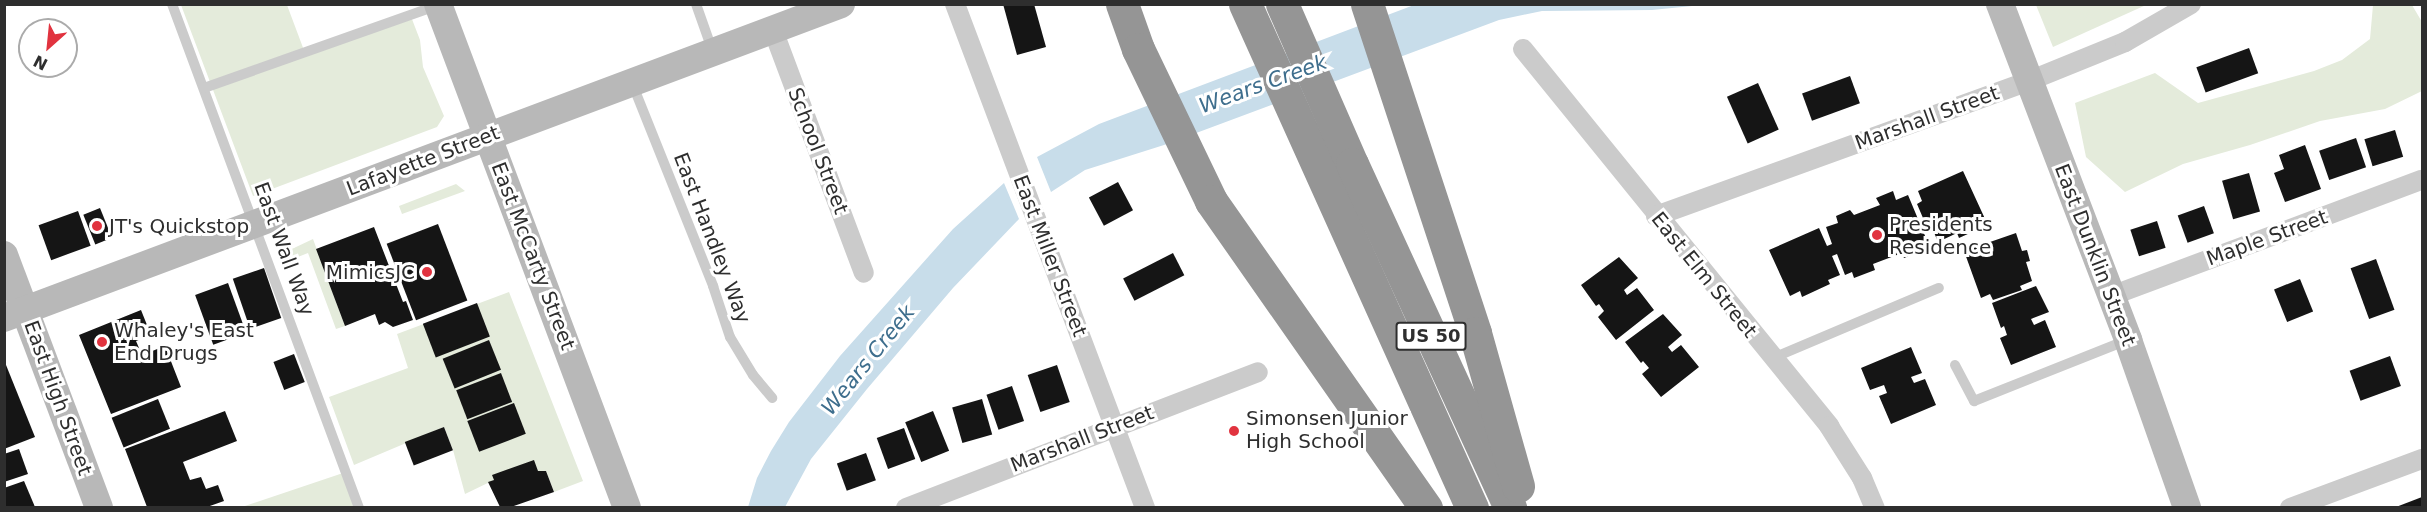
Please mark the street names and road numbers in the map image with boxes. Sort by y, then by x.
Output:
street label: Marshall Street [1852,81,2002,155]
street label: School Street [783,84,853,218]
street label: Lafayette Street [343,121,503,201]
street label: East Handley Way [668,149,756,327]
street label: East McCarty Street [486,159,580,353]
street label: East Dunklin Street [2049,161,2141,349]
street label: East Miller Street [1008,172,1092,340]
street label: East Wall Way [249,179,319,319]
street label: Maple Street [2203,205,2331,271]
street label: East Elm Street [1646,207,1762,343]
street label: East High Street [19,317,97,479]
road number: US 50 [1395,321,1467,351]
street label: Marshall Street [1007,401,1157,477]

